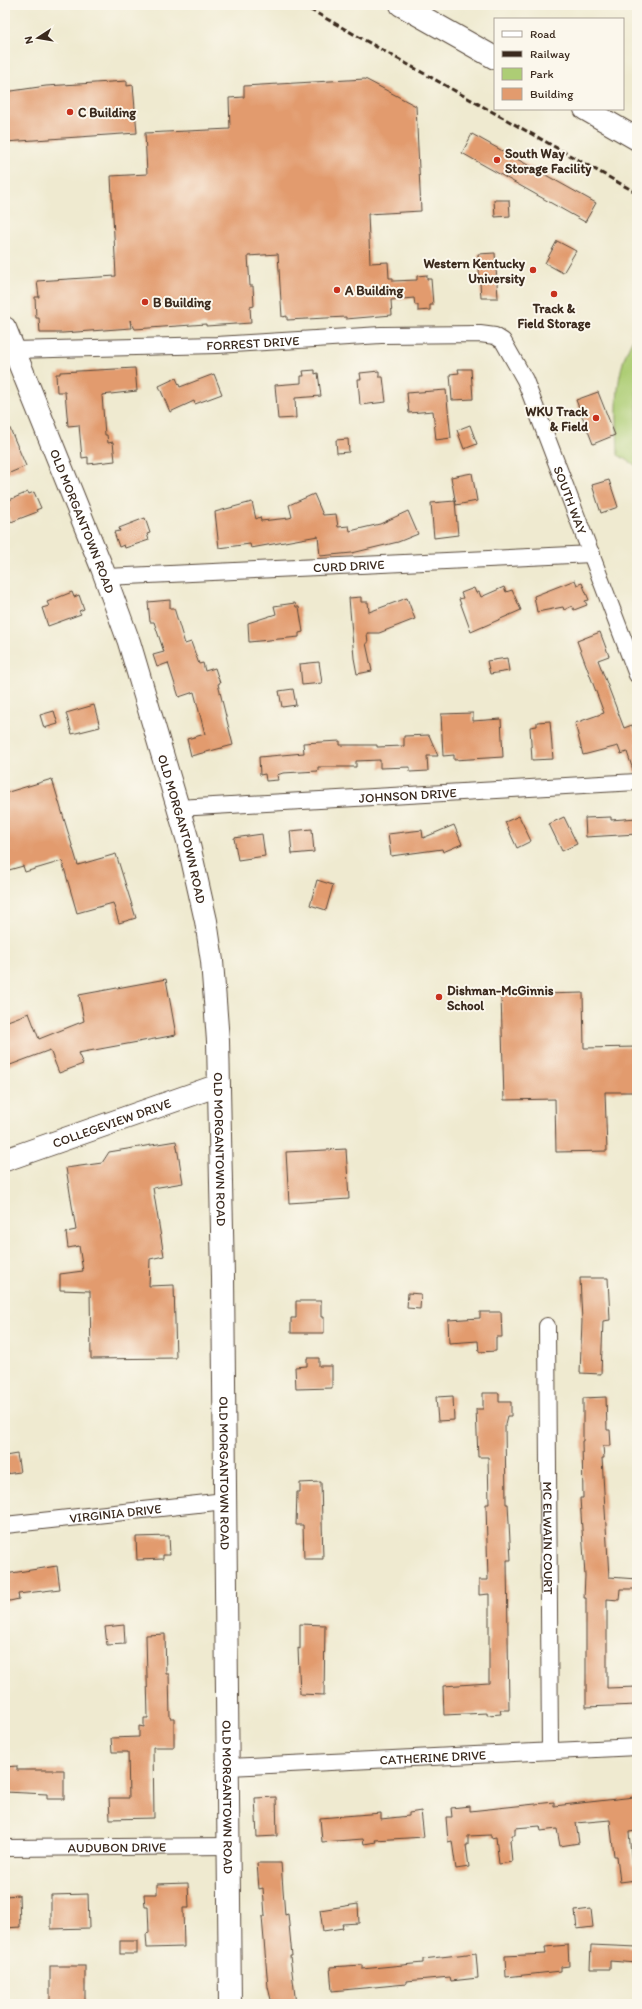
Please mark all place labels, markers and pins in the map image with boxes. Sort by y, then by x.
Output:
place label: C Building [78,105,136,121]
marker: C Building [65,107,75,117]
place label: South Way Storage Facility [505,146,592,177]
marker: South Way Storage Facility [492,155,502,165]
place label: Western Kentucky University [423,256,526,287]
marker: Western Kentucky University [528,265,538,275]
place label: A Building [344,283,403,299]
marker: A Building [332,285,342,295]
marker: Track & Field Storage [549,289,559,299]
place label: B Building [153,295,211,311]
marker: B Building [140,297,150,307]
place label: Track & Field Storage [517,301,591,332]
place label: WKU Track & Field [525,404,589,434]
marker: WKU Track & Field [591,413,601,423]
place label: Dishman-McGinnis School [447,983,554,1013]
marker: Dishman-McGinnis School [434,992,444,1002]

